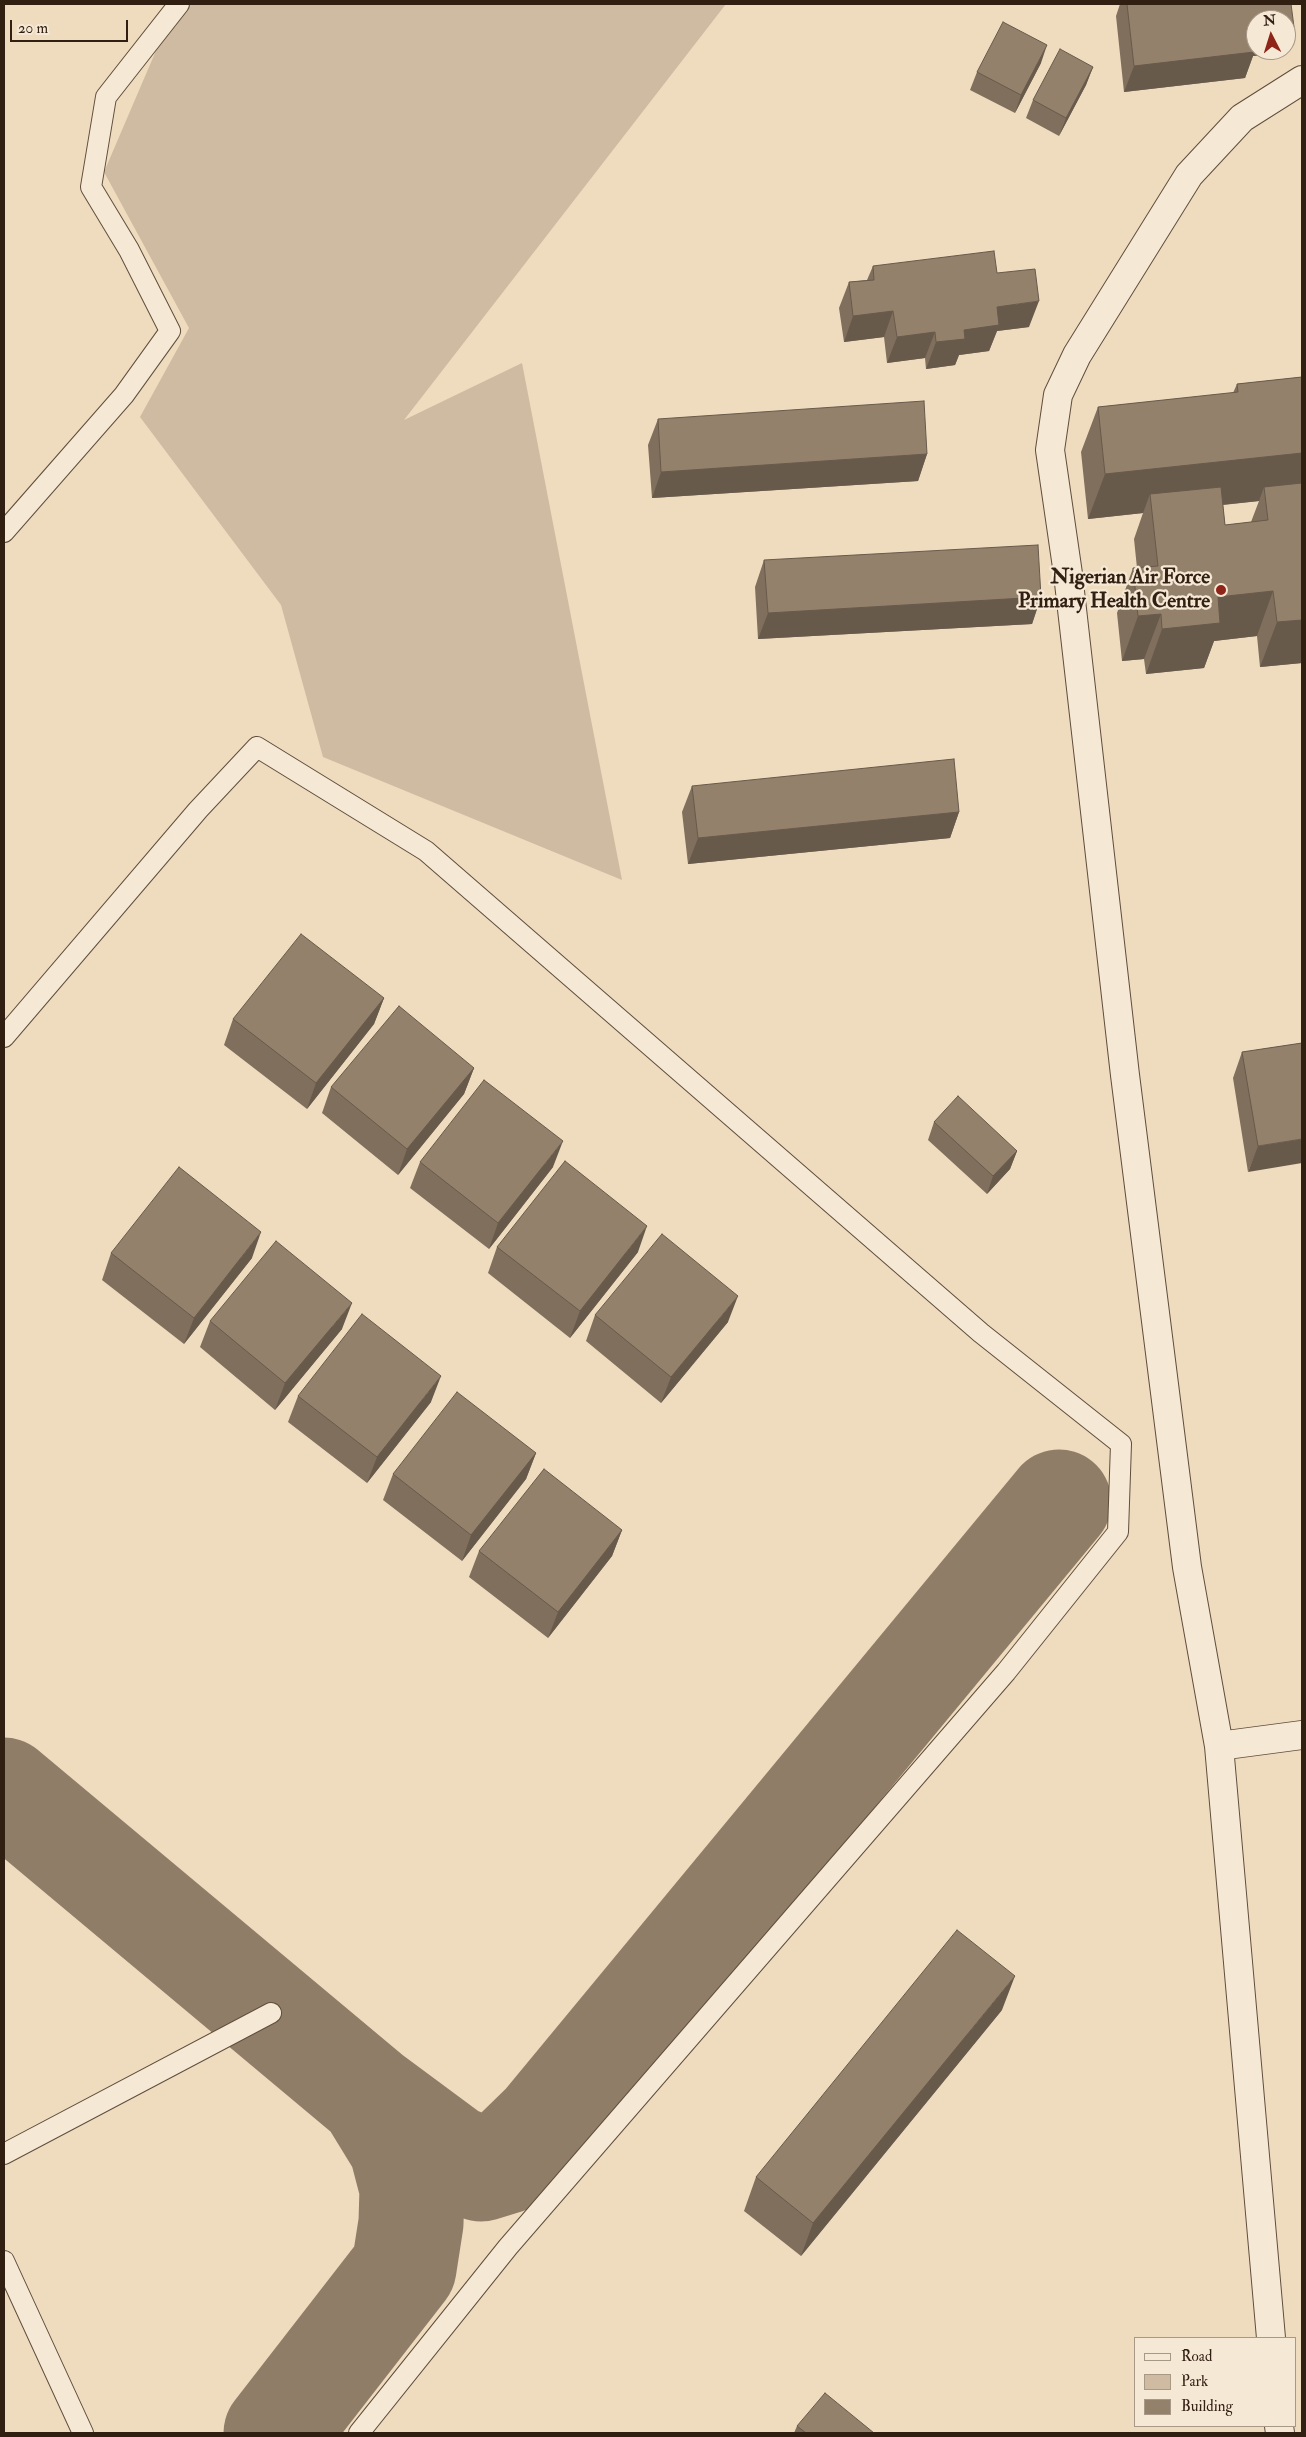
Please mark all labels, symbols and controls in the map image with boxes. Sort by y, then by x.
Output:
scale bar [12,10,130,42]
north arrow [1246,10,1296,60]
text: N [1263,12,1277,30]
text: 20 m [18,19,48,38]
place label: Nigerian Air Force Primary Health Centre [1018,565,1210,615]
marker: Nigerian Air Force Primary Health Centre [1214,583,1228,597]
legend [1134,2337,1296,2427]
text: Road [1181,2347,1212,2366]
text: Park [1181,2372,1208,2391]
text: Building [1181,2397,1233,2416]

